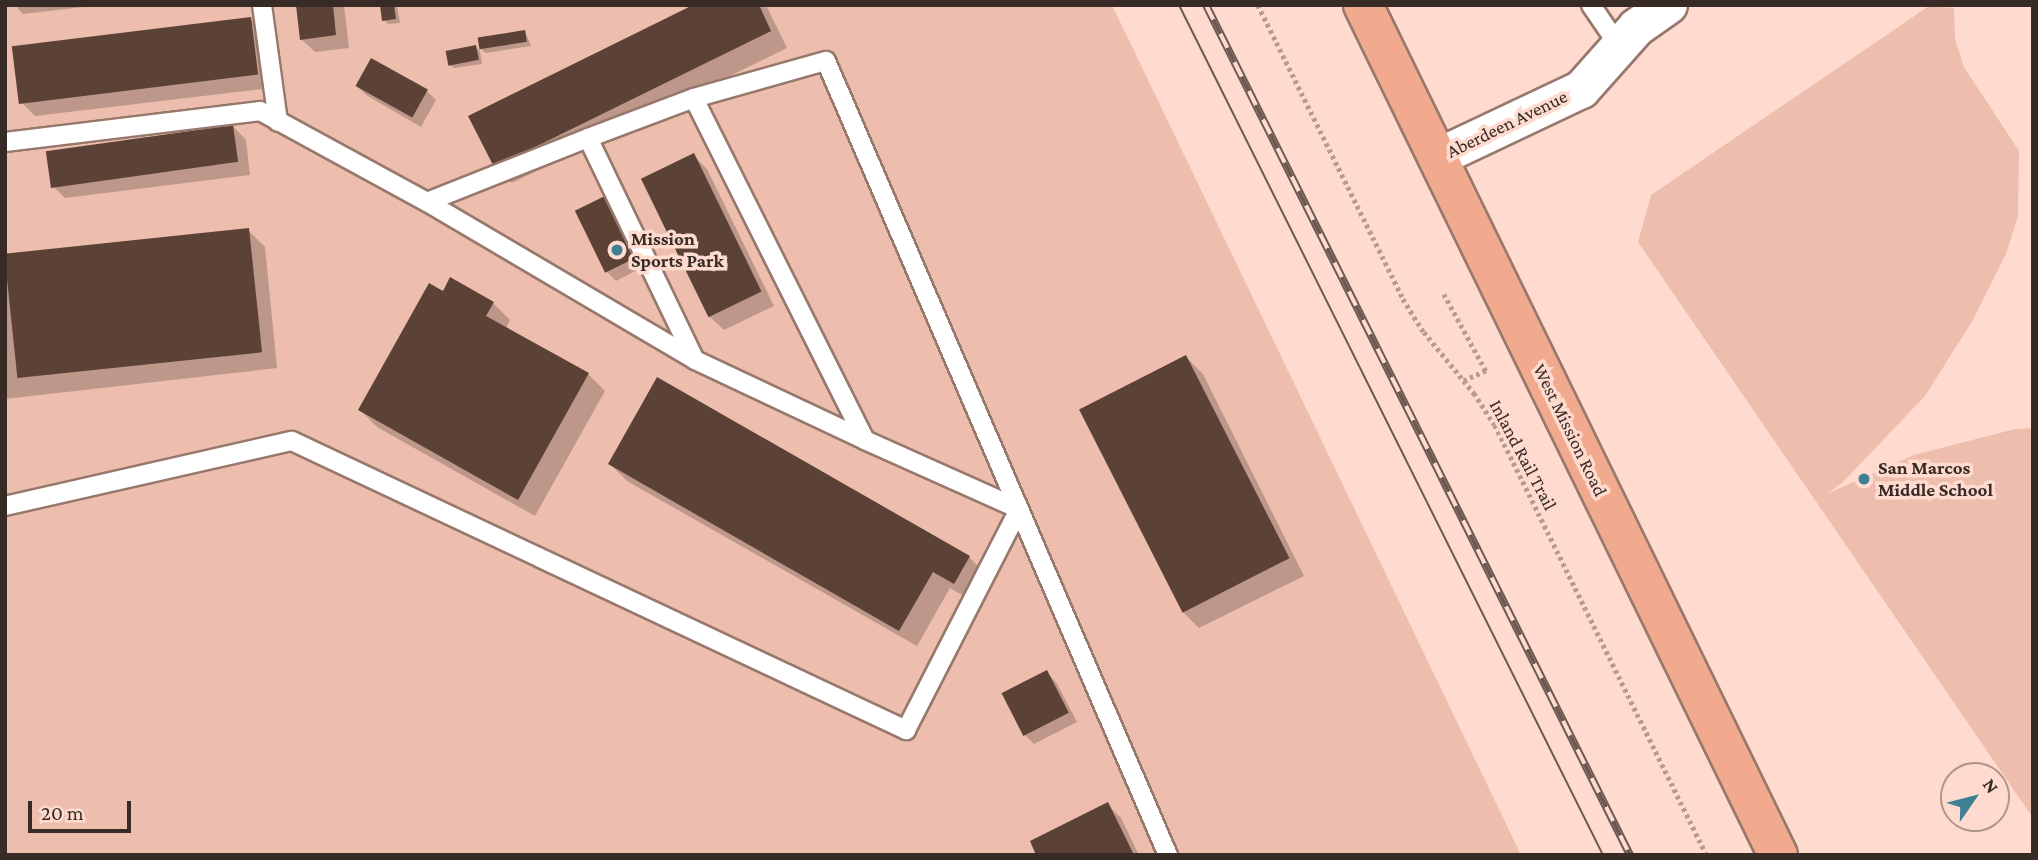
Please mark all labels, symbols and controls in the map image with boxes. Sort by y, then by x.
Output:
street label: Aberdeen Avenue [1443,85,1571,163]
place label: Mission Sports Park [631,228,724,272]
marker: Mission Sports Park [609,242,625,258]
street label: West Mission Road [1528,360,1612,500]
street label: Inland Rail Trail [1484,396,1562,514]
place label: San Marcos Middle School [1878,457,1993,501]
marker: San Marcos Middle School [1856,471,1872,487]
north arrow [1940,762,2010,832]
text: N [1979,774,2003,797]
scale bar [32,786,135,830]
text: 20 m [41,801,84,825]

